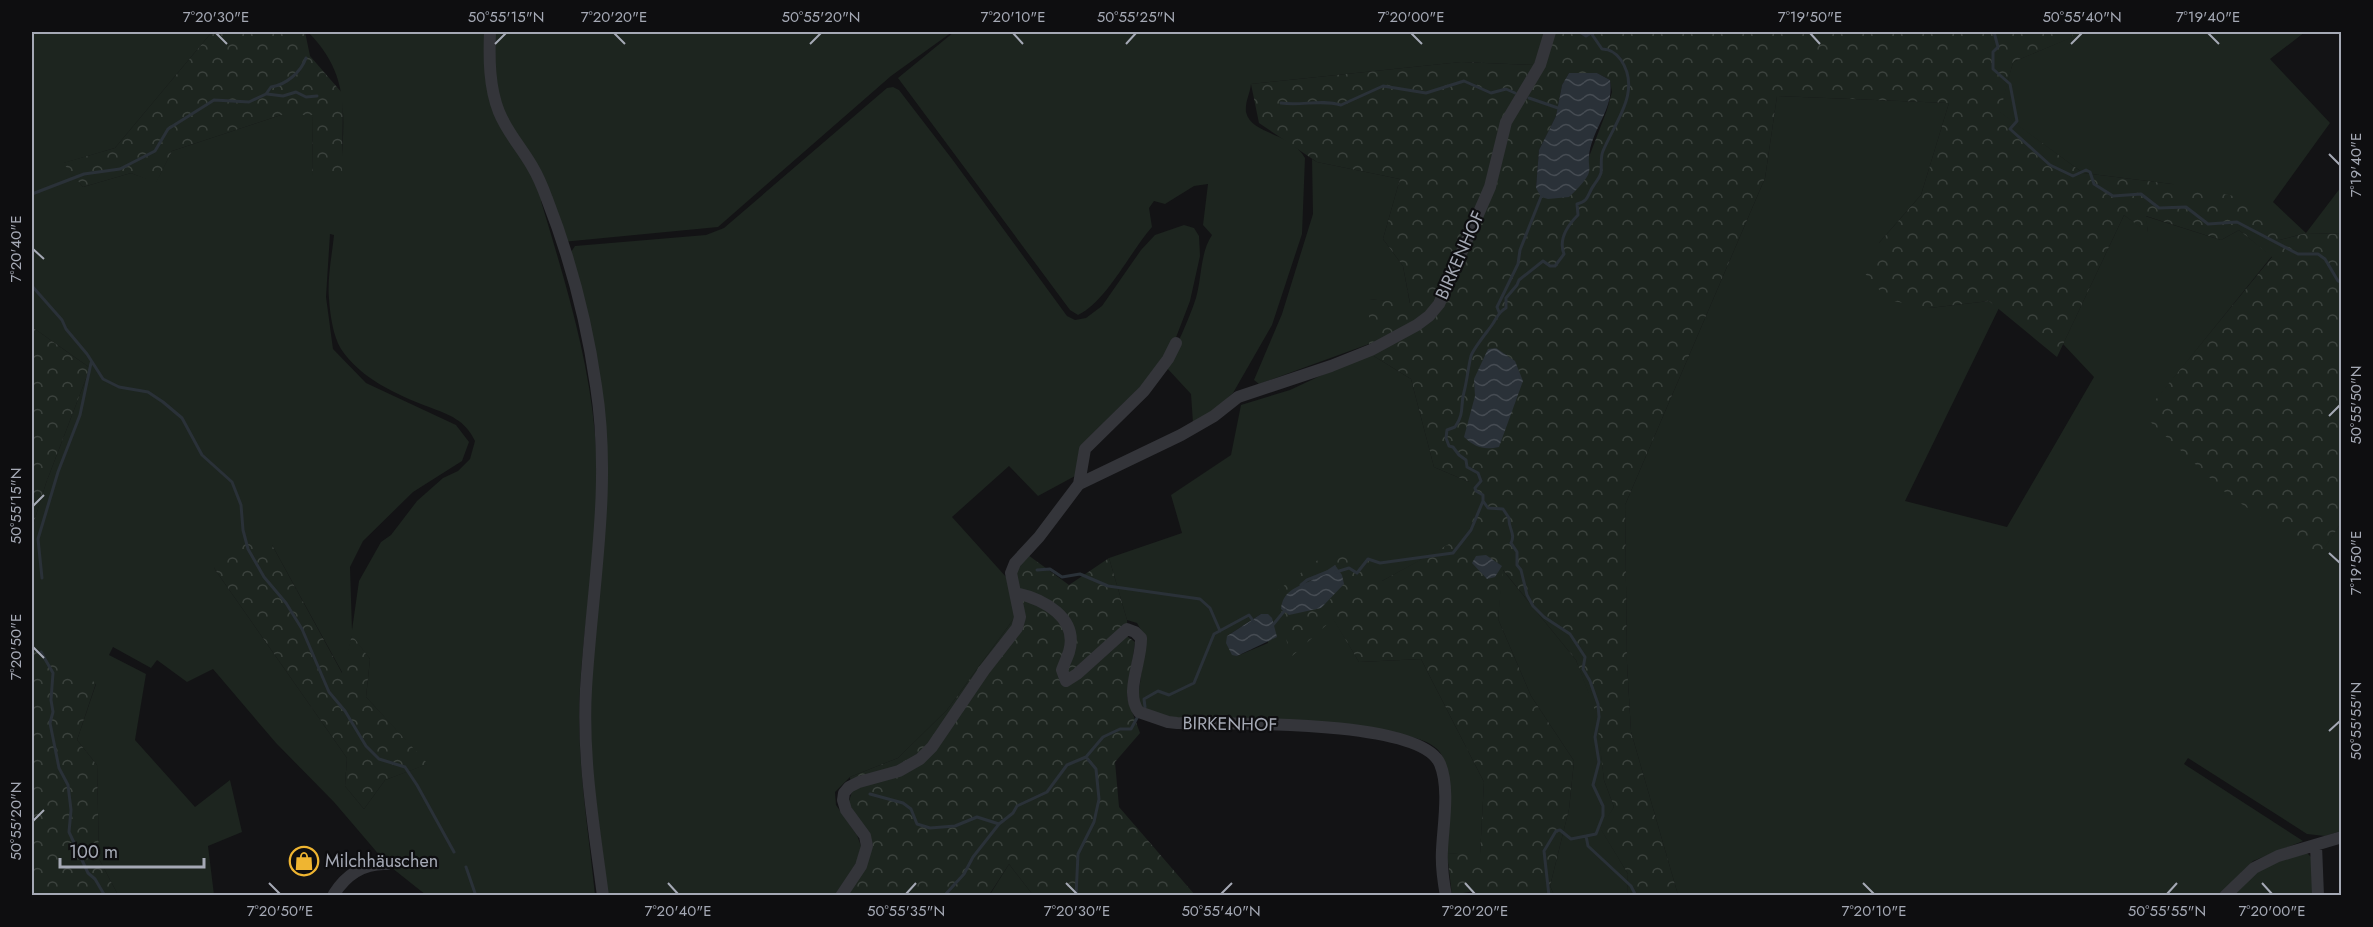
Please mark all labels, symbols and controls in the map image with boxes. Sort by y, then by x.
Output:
text: 7°20'30"E [183,6,249,28]
text: 50°55'15"N [468,6,544,28]
text: 7°20'20"E [581,6,647,28]
text: 50°55'20"N [782,6,860,28]
text: 7°20'10"E [981,6,1045,28]
text: 50°55'25"N [1097,6,1175,28]
text: 7°20'00"E [1377,6,1445,28]
text: 7°19'50"E [1778,6,1842,28]
text: 50°55'40"N [2042,6,2122,28]
text: 7°19'40"E [2176,6,2240,28]
text: 7°19'40"E [2345,133,2367,197]
street label: BIRKENHOF [1429,206,1491,304]
text: 7°20'40"E [5,216,27,282]
text: 50°55'50"N [2345,366,2367,444]
text: 50°55'15"N [5,468,27,544]
text: 7°19'50"E [2345,531,2367,595]
text: 7°20'50"E [5,614,27,680]
text: 50°55'55"N [2345,682,2367,760]
street label: BIRKENHOF [1182,710,1278,738]
text: 50°55'20"N [5,782,27,860]
scale bar [60,831,204,869]
text: 100 m [69,839,118,865]
shop icon: Milchhäuschen [288,845,320,877]
place label: Milchhäuschen [325,848,438,874]
text: 7°20'50"E [247,900,313,922]
text: 7°20'40"E [645,900,711,922]
text: 50°55'35"N [867,900,945,922]
text: 7°20'30"E [1044,900,1110,922]
text: 50°55'40"N [1181,900,1261,922]
text: 7°20'20"E [1442,900,1508,922]
text: 7°20'10"E [1842,900,1906,922]
text: 50°55'55"N [2128,900,2206,922]
text: 7°20'00"E [2238,900,2306,922]

